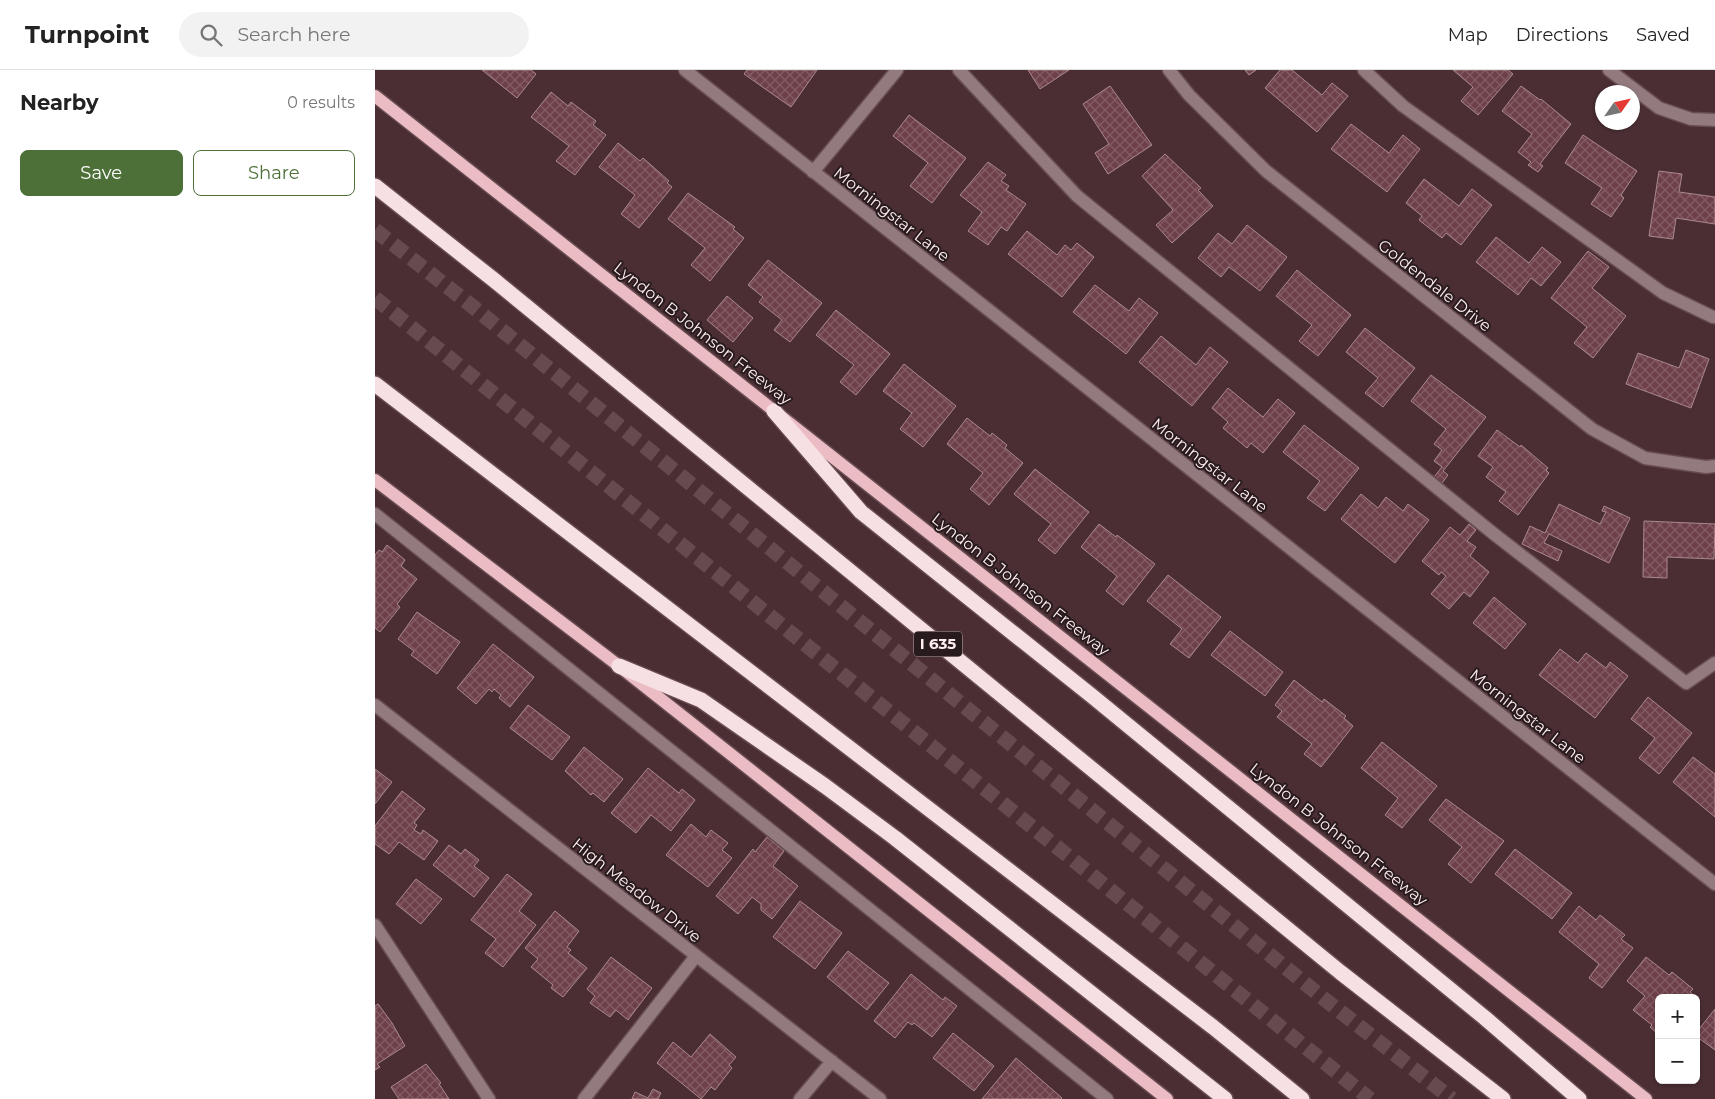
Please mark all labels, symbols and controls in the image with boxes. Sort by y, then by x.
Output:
search box [179,12,529,57]
text: Turnpoint [25,20,149,49]
icon: search [197,21,225,49]
text: Search here [237,23,350,46]
text: Map [1448,24,1488,46]
text: Directions [1516,24,1608,46]
text: Saved [1636,24,1690,46]
north arrow [1595,85,1640,130]
text: Nearby [20,90,99,115]
text: 0 results [287,93,355,112]
button: Save [20,150,183,196]
button: Share [193,150,355,196]
street label: Morningstar Lane [830,163,953,266]
street label: Goldendale Drive [1374,235,1495,335]
street label: Lyndon B Johnson Freeway [610,258,796,409]
street label: Morningstar Lane [1148,414,1271,517]
street label: Lyndon B Johnson Freeway [928,509,1114,660]
road number: I 635 [914,632,962,656]
street label: Morningstar Lane [1466,665,1589,768]
street label: Lyndon B Johnson Freeway [1246,759,1432,910]
street label: High Meadow Drive [568,834,705,947]
map controls [1655,994,1700,1084]
button: + [1655,994,1700,1039]
button: − [1655,1039,1700,1084]

